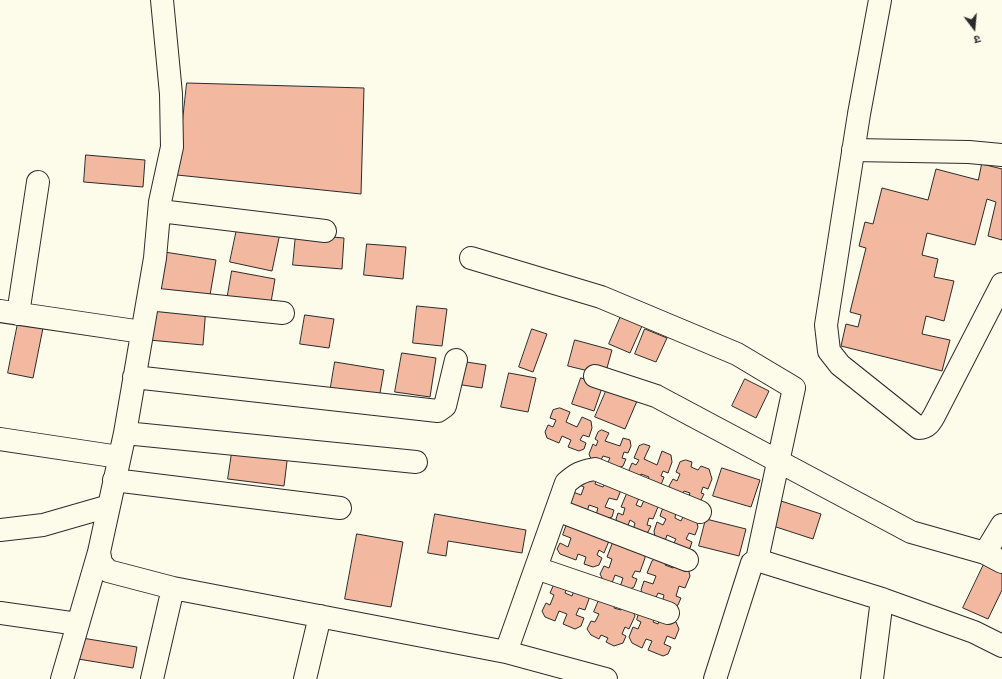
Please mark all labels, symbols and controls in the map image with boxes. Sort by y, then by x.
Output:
north arrow [954,8,994,48]
text: उ [972,32,982,47]

